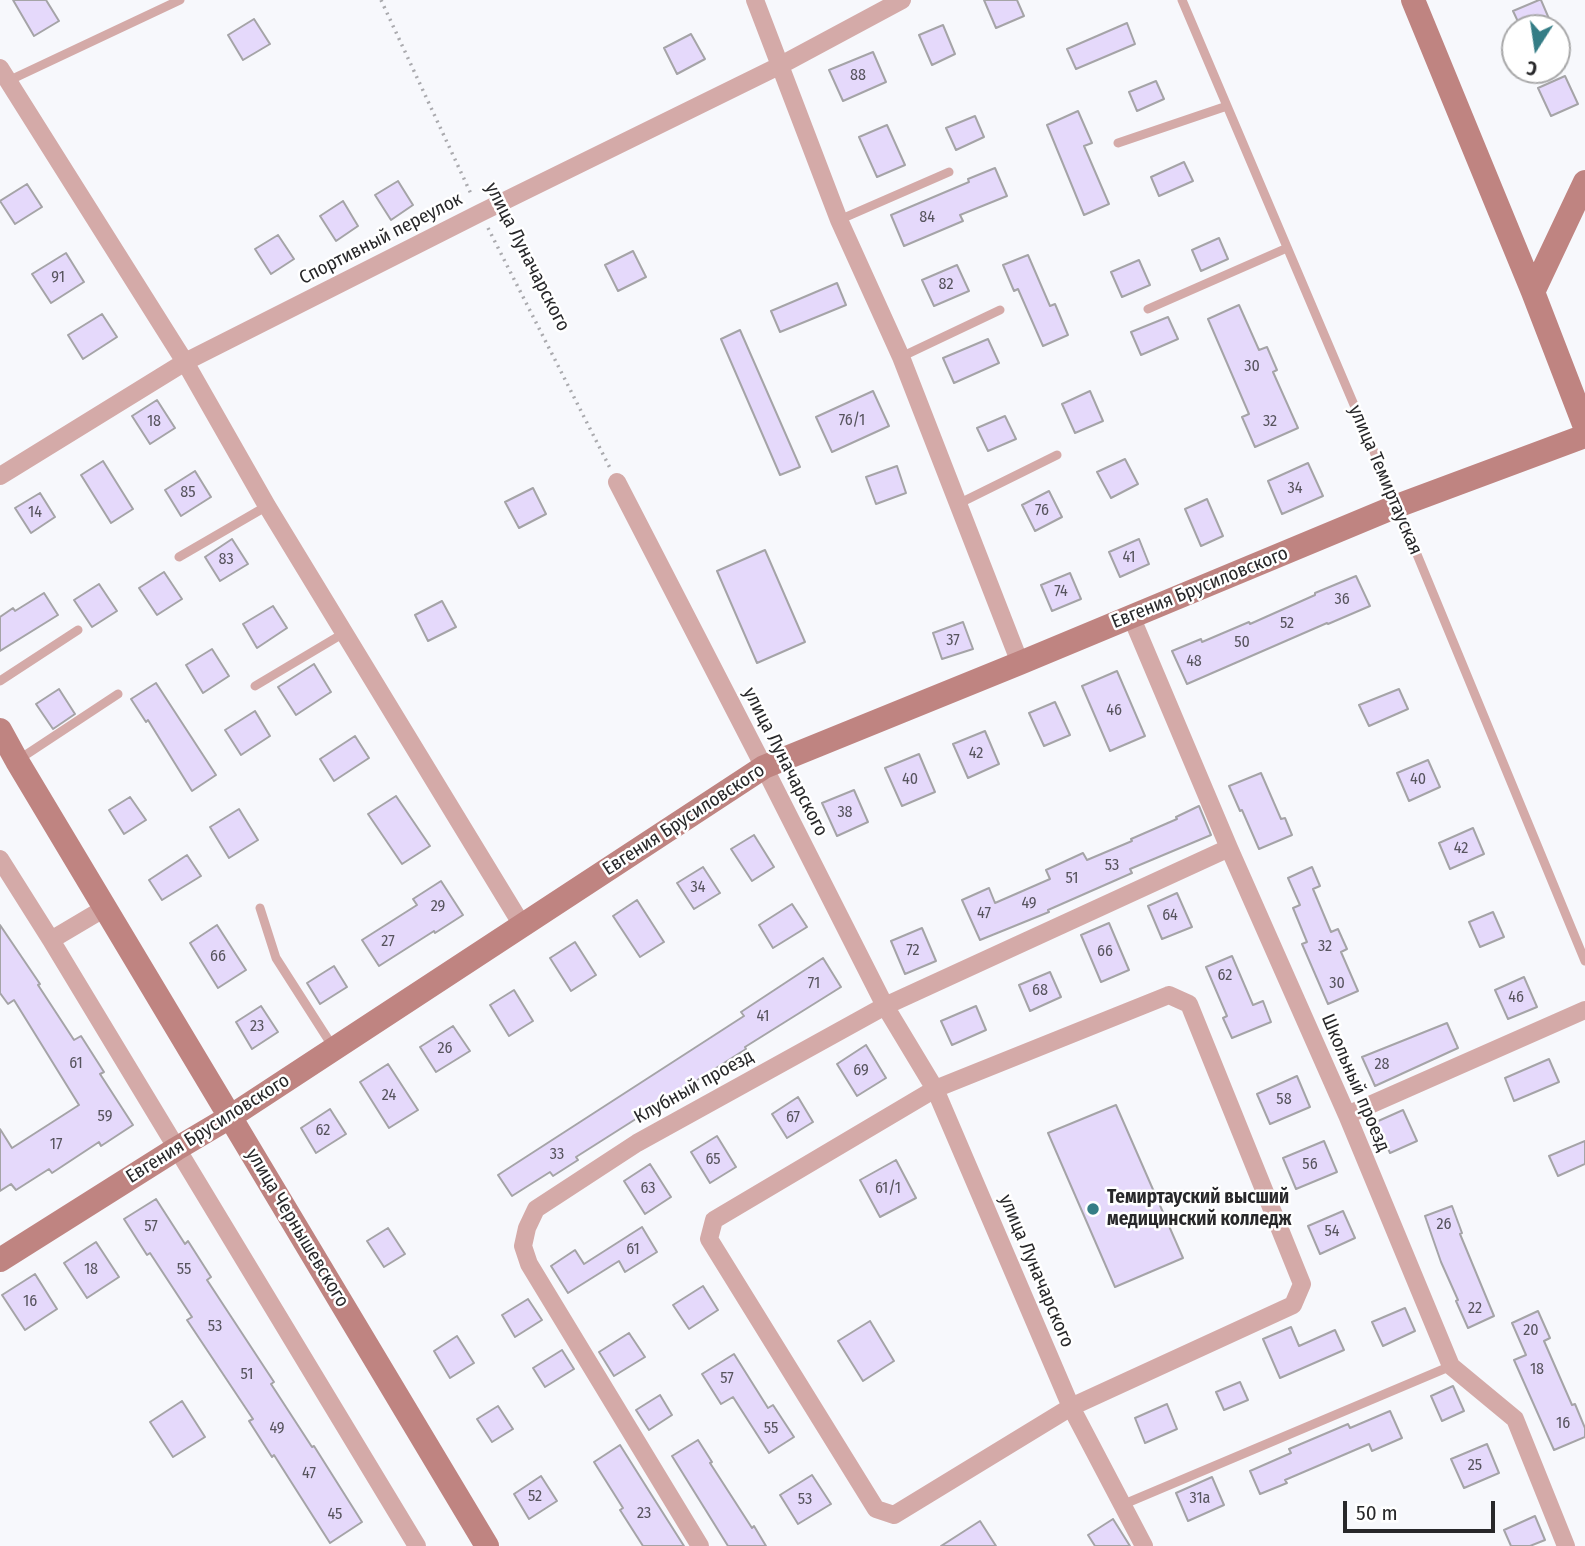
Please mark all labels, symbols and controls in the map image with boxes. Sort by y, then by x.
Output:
north arrow [1501,14,1571,84]
text: С [1525,56,1539,80]
house number: 88 [850,66,866,86]
street label: улица Луначарского [480,179,574,335]
street label: Спортивный переулок [296,188,466,290]
house number: 84 [919,208,935,228]
house number: 91 [51,268,65,288]
house number: 82 [939,275,953,295]
house number: 30 [1244,357,1260,377]
street label: улица Темиртауская [1343,402,1427,558]
house number: 76/1 [839,411,865,431]
house number: 18 [147,412,161,432]
house number: 32 [1263,412,1277,432]
house number: 34 [1288,479,1302,499]
house number: 85 [180,483,196,503]
house number: 76 [1035,501,1049,521]
house number: 14 [28,503,42,523]
street label: Евгения Брусиловского [1108,542,1292,634]
house number: 41 [1122,548,1136,568]
house number: 83 [218,550,234,570]
house number: 74 [1054,582,1068,602]
house number: 36 [1334,590,1350,610]
house number: 52 [1280,614,1294,634]
house number: 37 [946,631,960,651]
house number: 50 [1234,633,1250,653]
house number: 48 [1186,652,1202,672]
street label: улица Луначарского [738,684,832,840]
house number: 46 [1106,701,1122,721]
house number: 42 [969,744,983,764]
street label: Евгения Брусиловского [599,759,769,881]
house number: 40 [902,770,918,790]
house number: 40 [1410,770,1426,790]
house number: 38 [837,803,853,823]
house number: 42 [1454,839,1468,859]
house number: 53 [1105,856,1119,876]
house number: 51 [1066,869,1078,889]
house number: 34 [691,878,705,898]
house number: 49 [1021,894,1037,914]
house number: 29 [431,897,445,917]
house number: 47 [977,904,991,924]
house number: 64 [1162,906,1178,926]
house number: 27 [381,932,395,952]
house number: 32 [1318,937,1332,957]
house number: 72 [906,941,920,961]
house number: 66 [1097,942,1113,962]
house number: 66 [210,947,226,967]
house number: 62 [1218,966,1232,986]
house number: 71 [808,974,820,994]
house number: 30 [1329,974,1345,994]
house number: 68 [1032,981,1048,1001]
house number: 46 [1508,988,1524,1008]
house number: 41 [756,1007,770,1027]
street label: Школьный проезд [1316,1011,1394,1155]
house number: 23 [250,1017,264,1037]
house number: 26 [438,1039,452,1059]
street label: Клубный проезд [630,1045,758,1129]
house number: 61 [69,1054,83,1074]
house number: 28 [1374,1055,1390,1075]
house number: 69 [853,1061,869,1081]
street label: Евгения Брусиловского [122,1069,294,1189]
house number: 24 [382,1086,396,1106]
house number: 58 [1276,1090,1292,1110]
house number: 59 [98,1107,112,1127]
house number: 67 [786,1108,800,1128]
house number: 62 [316,1121,330,1141]
house number: 17 [50,1135,62,1155]
street label: улица Чернышевского [241,1145,353,1311]
house number: 33 [550,1145,564,1165]
house number: 65 [705,1150,721,1170]
house number: 56 [1302,1155,1318,1175]
house number: 63 [640,1179,656,1199]
house number: 61/1 [875,1179,901,1199]
place label: Темиртауский высший медицинский колледж [1107,1187,1291,1231]
street label: улица Луначарского [994,1191,1078,1351]
marker: Темиртауский высший медицинский колледж [1085,1201,1101,1217]
house number: 26 [1437,1215,1451,1235]
house number: 57 [144,1217,158,1237]
house number: 54 [1324,1222,1340,1242]
house number: 61 [626,1240,640,1260]
house number: 18 [84,1260,98,1280]
house number: 55 [177,1260,191,1280]
house number: 16 [23,1292,37,1312]
house number: 22 [1468,1299,1482,1319]
house number: 53 [208,1317,222,1337]
house number: 20 [1523,1321,1539,1341]
house number: 18 [1530,1360,1544,1380]
house number: 51 [241,1365,253,1385]
house number: 57 [720,1369,734,1389]
house number: 16 [1556,1414,1570,1434]
house number: 49 [269,1419,285,1439]
house number: 55 [764,1419,778,1439]
house number: 25 [1468,1456,1482,1476]
house number: 47 [302,1464,316,1484]
scale bar [1347,1486,1499,1530]
house number: 52 [528,1487,542,1507]
house number: 31а [1190,1489,1210,1509]
house number: 53 [798,1490,812,1510]
text: 50 m [1356,1500,1398,1526]
house number: 23 [637,1504,651,1524]
house number: 45 [328,1505,342,1525]

